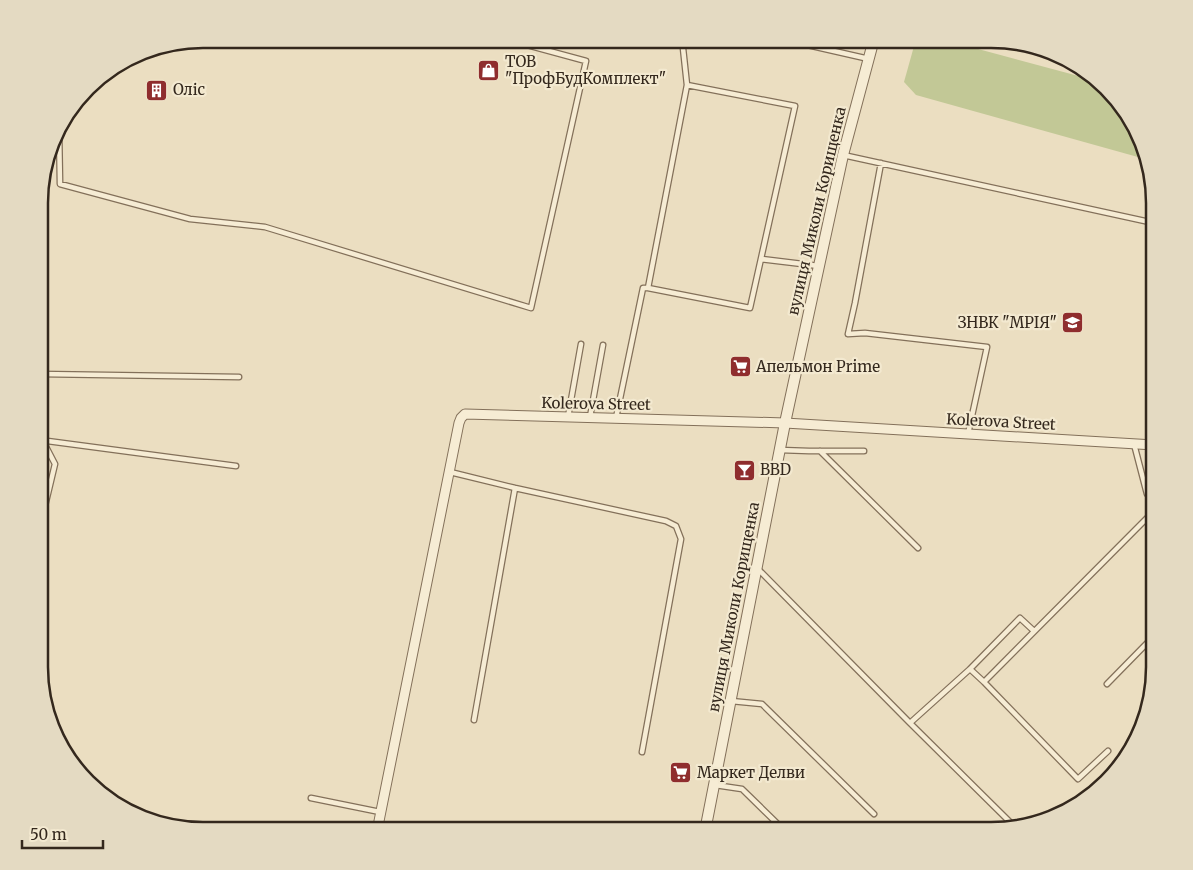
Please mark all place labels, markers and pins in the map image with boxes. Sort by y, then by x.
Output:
place label: ТОВ "ПрофБудКомплект" [505,52,666,88]
shop icon: ТОВ "ПрофБудКомплект" [477,59,501,83]
building icon: Оліс [145,78,169,102]
place label: Оліс [173,80,205,99]
school or university icon: ЗНВК "МРІЯ" [1061,311,1085,335]
place label: ЗНВК "МРІЯ" [958,313,1057,332]
supermarket icon: Апельмон Prime [728,355,752,379]
place label: Апельмон Prime [755,357,880,376]
bar icon: BBD [732,458,756,482]
place label: BBD [760,460,791,479]
supermarket icon: Маркет Делви [669,761,693,785]
place label: Маркет Делви [697,763,805,782]

